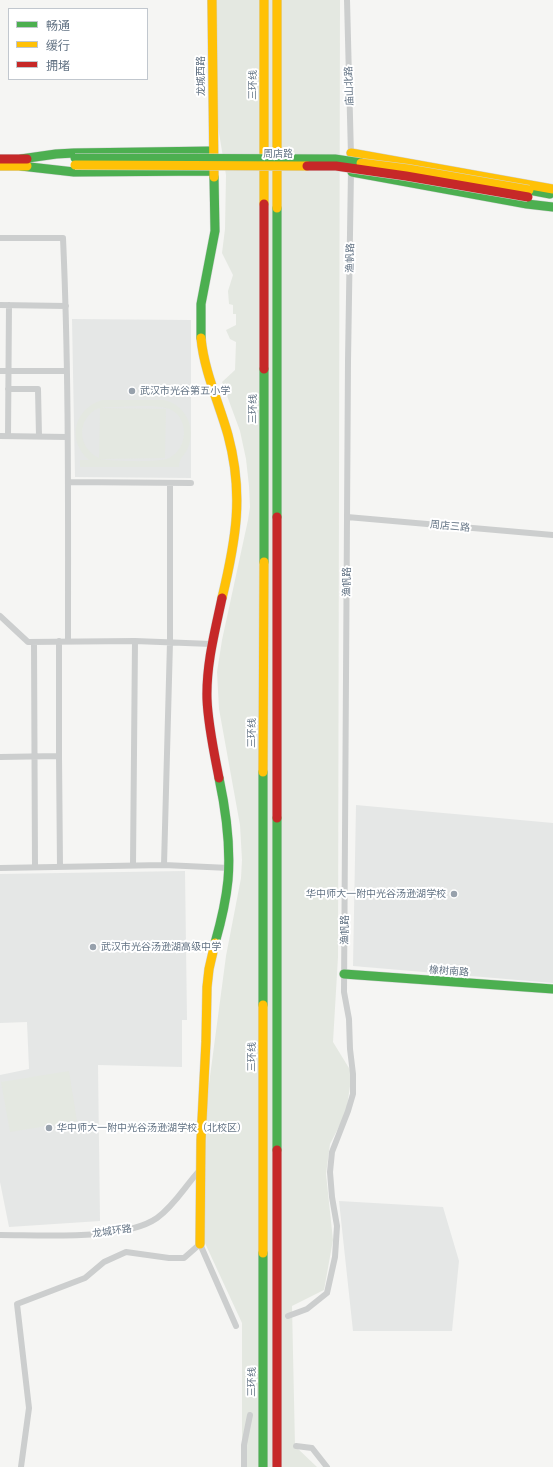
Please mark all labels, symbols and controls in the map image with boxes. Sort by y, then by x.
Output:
legend [8,8,148,80]
text: 畅通 [46,18,70,32]
text: 缓行 [46,38,70,52]
street label: 龙城西路 [195,56,207,96]
text: 拥堵 [46,58,70,72]
street label: 庙山北路 [342,66,356,106]
street label: 三环线 [247,70,259,100]
street label: 周店路 [263,148,293,160]
street label: 渔帆路 [344,243,356,273]
place label: 武汉市光谷第五小学 [140,385,230,397]
marker: 武汉市光谷第五小学 [127,386,137,396]
street label: 三环线 [247,394,259,424]
street label: 周店三路 [430,518,470,534]
street label: 渔帆路 [341,567,353,597]
street label: 三环线 [246,718,258,748]
place label: 华中师大一附中光谷汤逊湖学校 [306,888,446,900]
marker: 华中师大一附中光谷汤逊湖学校 [449,889,459,899]
street label: 渔帆路 [339,915,351,945]
place label: 武汉市光谷汤逊湖高级中学 [101,941,221,953]
marker: 武汉市光谷汤逊湖高级中学 [88,942,98,952]
street label: 橡树南路 [429,964,469,978]
street label: 三环线 [246,1042,258,1072]
place label: 华中师大一附中光谷汤逊湖学校（北校区） [57,1122,247,1134]
marker: 华中师大一附中光谷汤逊湖学校（北校区） [44,1123,54,1133]
street label: 龙城环路 [91,1222,133,1240]
street label: 三环线 [246,1367,258,1397]

